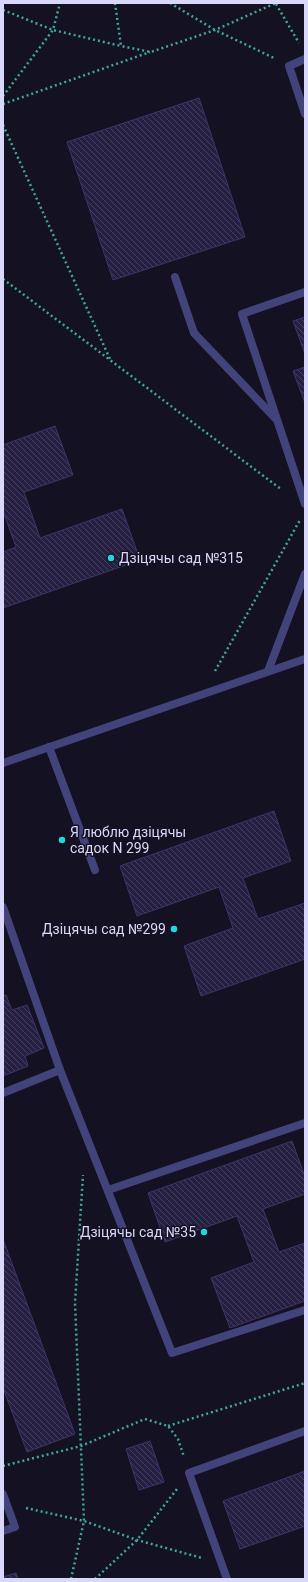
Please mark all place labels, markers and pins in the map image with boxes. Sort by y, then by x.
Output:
place label: Дзіцячы сад №315 [119,550,243,566]
marker: Дзіцячы сад №315 [106,553,116,563]
place label: Я люблю дзіцячы садок N 299 [70,824,186,856]
marker: Я люблю дзіцячы садок N 299 [57,835,67,845]
place label: Дзіцячы сад №299 [42,921,166,937]
marker: Дзіцячы сад №299 [169,924,179,934]
place label: Дзіцячы сад №35 [80,1224,196,1240]
marker: Дзіцячы сад №35 [199,1227,209,1237]

